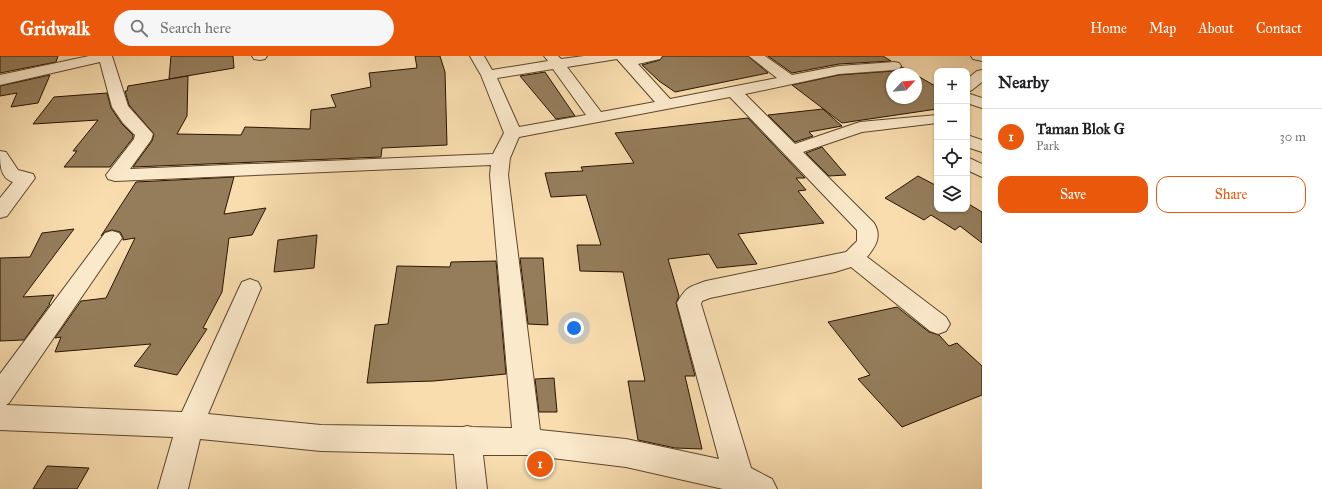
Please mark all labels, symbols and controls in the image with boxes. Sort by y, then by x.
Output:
search box [114,10,394,46]
text: Gridwalk [20,17,90,40]
icon: search [128,17,150,39]
text: Search here [160,19,231,37]
text: Home [1090,20,1127,37]
text: Map [1149,20,1176,37]
text: About [1198,20,1234,37]
text: Contact [1256,20,1302,37]
north arrow [886,68,922,104]
map controls [934,68,970,212]
button: + [934,68,970,104]
text: Nearby [998,72,1049,93]
button: − [934,104,970,140]
text: Taman Blok G [1036,120,1125,138]
text: 1 [1008,129,1014,145]
text: 30 m [1280,129,1306,145]
text: Park [1036,138,1060,154]
button: locate [934,140,970,176]
button: layers [934,176,970,212]
button: Save [998,176,1148,213]
button: Share [1156,176,1306,213]
your location [564,318,584,338]
pin: 1 [527,449,553,479]

